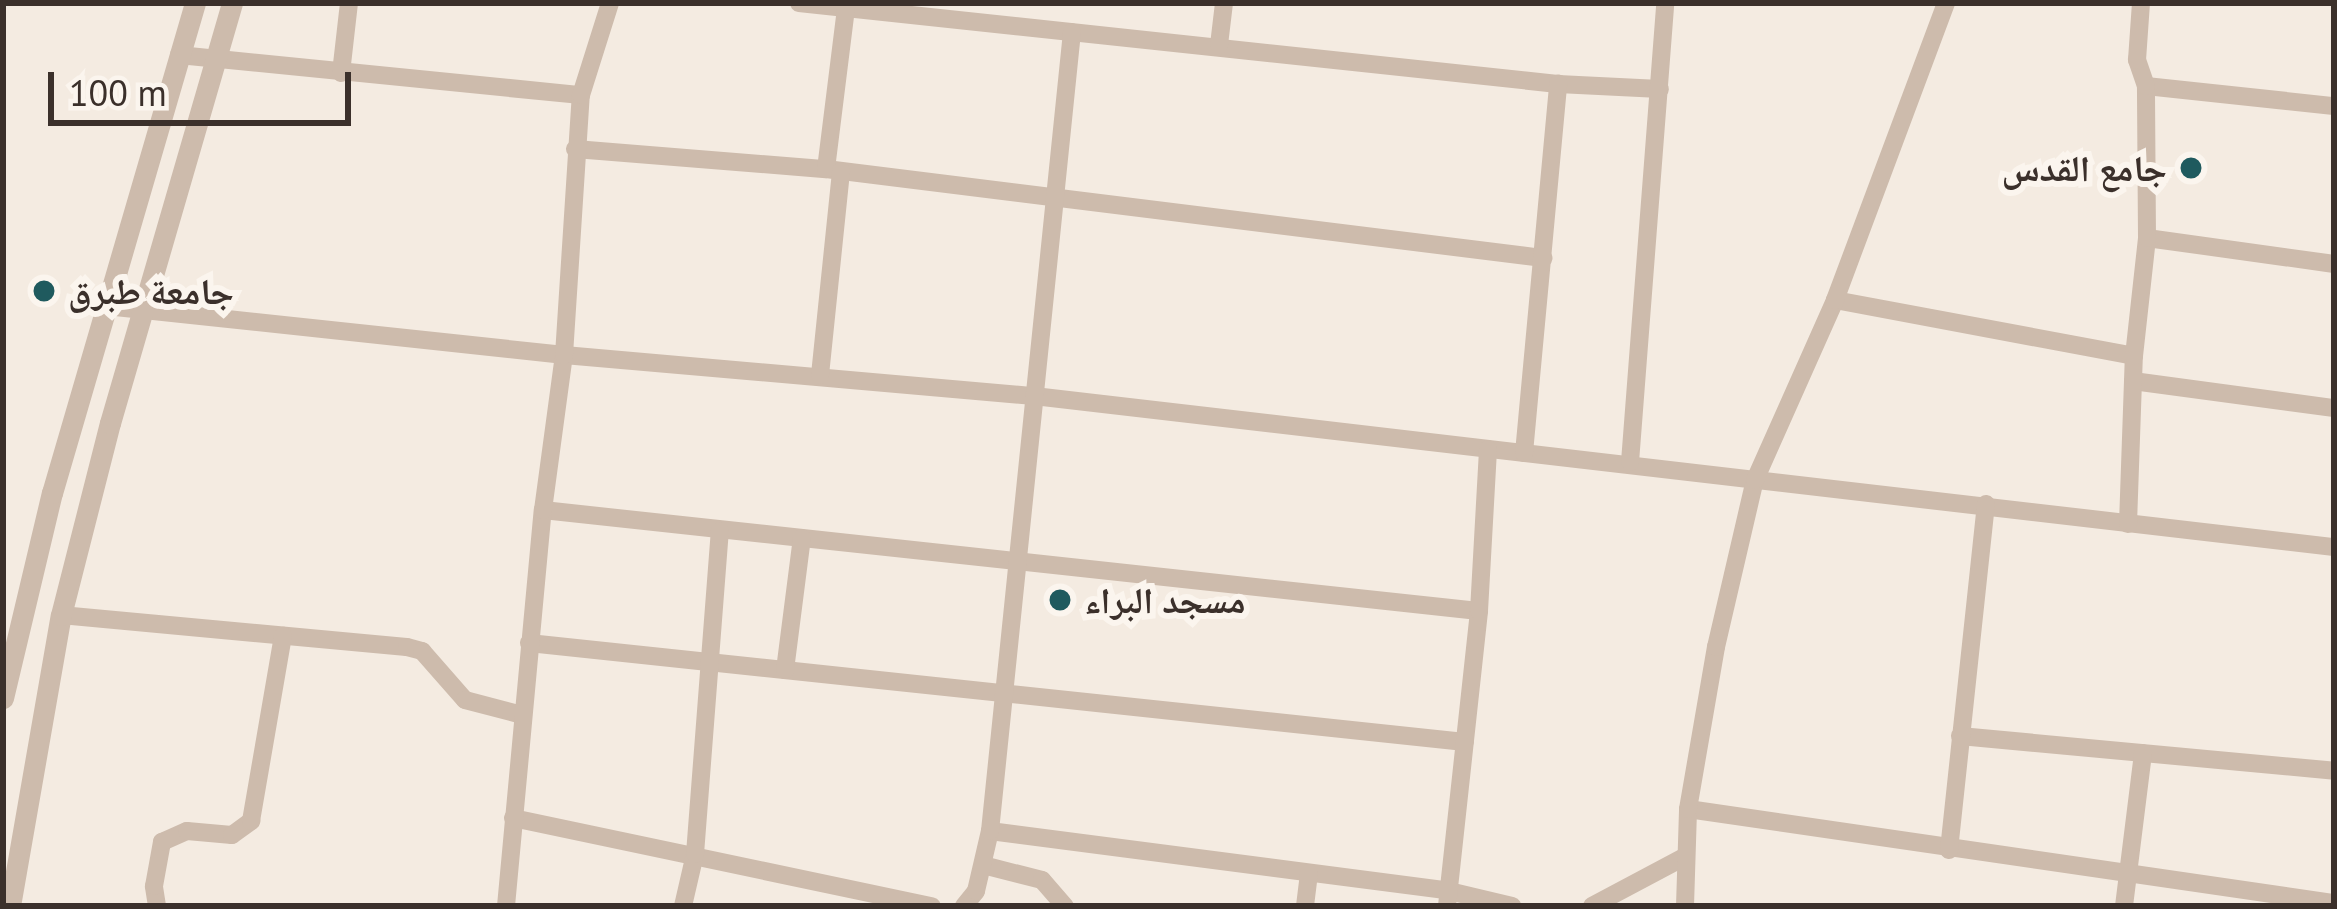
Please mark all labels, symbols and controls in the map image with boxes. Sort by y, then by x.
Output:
scale bar [54,48,357,122]
text: 100 m [69,69,167,116]
place label: جامع القدس [2001,146,2167,190]
marker: جامع القدس [2178,155,2204,181]
place label: جامعة طبرق [68,269,234,313]
marker: جامعة طبرق [31,278,57,304]
place label: مسجد البراء [1084,578,1246,622]
marker: مسجد البراء [1047,587,1073,613]

